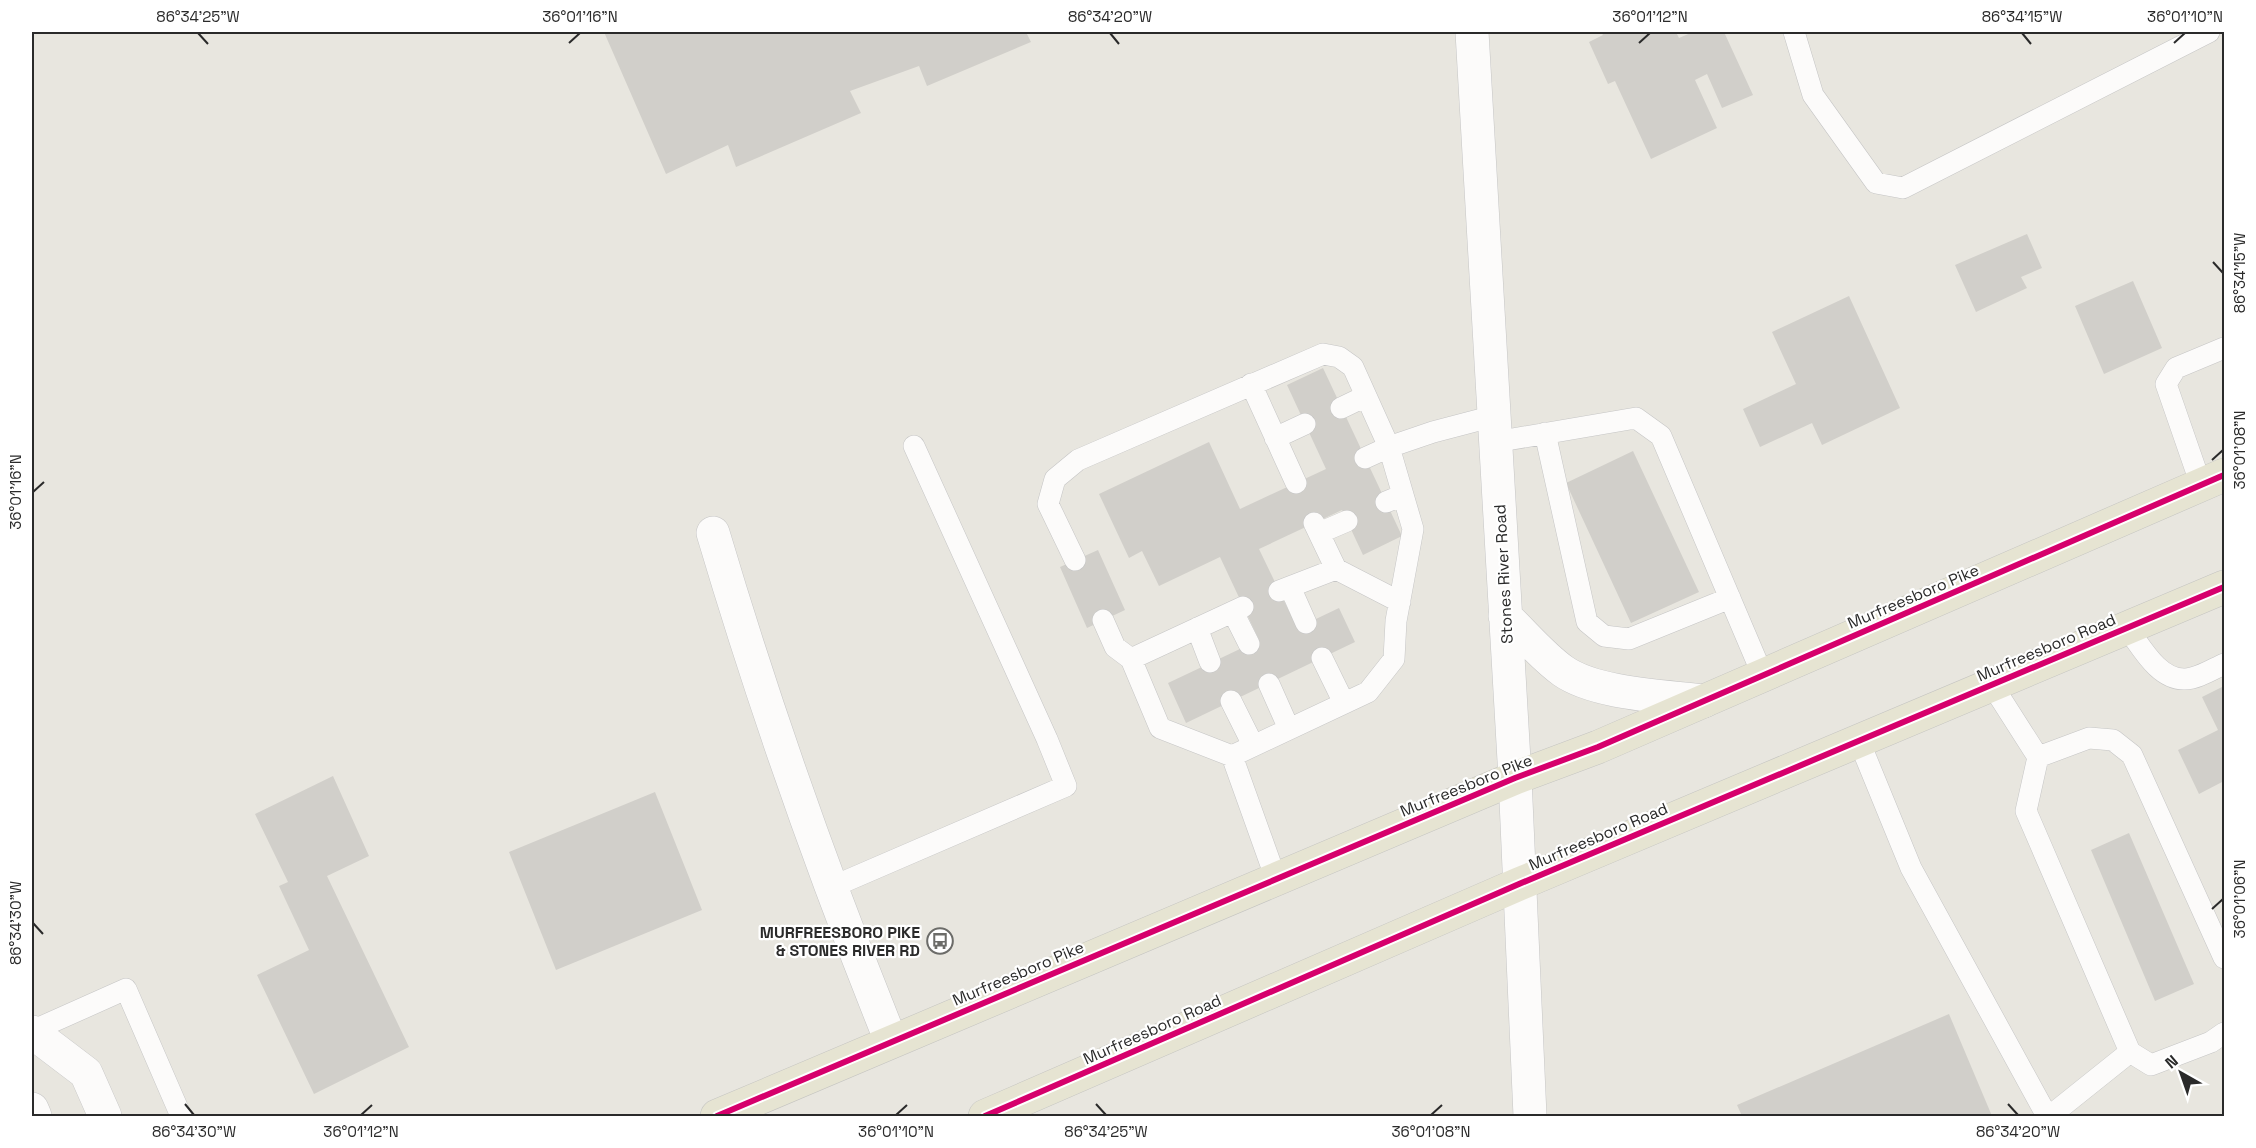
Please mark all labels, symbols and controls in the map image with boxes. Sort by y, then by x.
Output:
text: 86°34'25"W [156,7,240,26]
text: 36°01'16"N [542,7,618,26]
text: 86°34'20"W [1068,7,1152,26]
text: 36°01'12"N [1612,7,1688,26]
text: 86°34'15"W [1982,7,2062,26]
text: 36°01'10"N [2147,7,2223,26]
text: 86°34'15"W [2230,233,2249,313]
text: 36°01'08"N [2230,411,2249,489]
text: 36°01'16"N [6,454,25,530]
street label: Stones River Road [1489,504,1518,644]
street label: Murfreesboro Pike [1844,559,1982,634]
street label: Murfreesboro Road [1973,609,2119,686]
street label: Murfreesboro Pike [1397,749,1535,822]
street label: Murfreesboro Road [1525,798,1671,875]
text: 36°01'06"N [2230,860,2249,938]
text: 86°34'30"W [6,881,25,965]
place label: MURFREESBORO PIKE & STONES RIVER RD [760,922,920,961]
bus stop icon: MURFREESBORO PIKE & STONES RIVER RD [925,926,955,956]
street label: Murfreesboro Pike [949,936,1087,1011]
street label: Murfreesboro Road [1080,990,1225,1069]
north arrow [2151,1043,2211,1103]
text: N [2161,1050,2183,1073]
text: 86°34'30"W [152,1122,236,1141]
text: 36°01'12"N [323,1122,399,1141]
text: 36°01'10"N [858,1122,934,1141]
text: 86°34'25"W [1064,1122,1148,1141]
text: 36°01'08"N [1392,1122,1470,1141]
text: 86°34'20"W [1976,1122,2060,1141]

